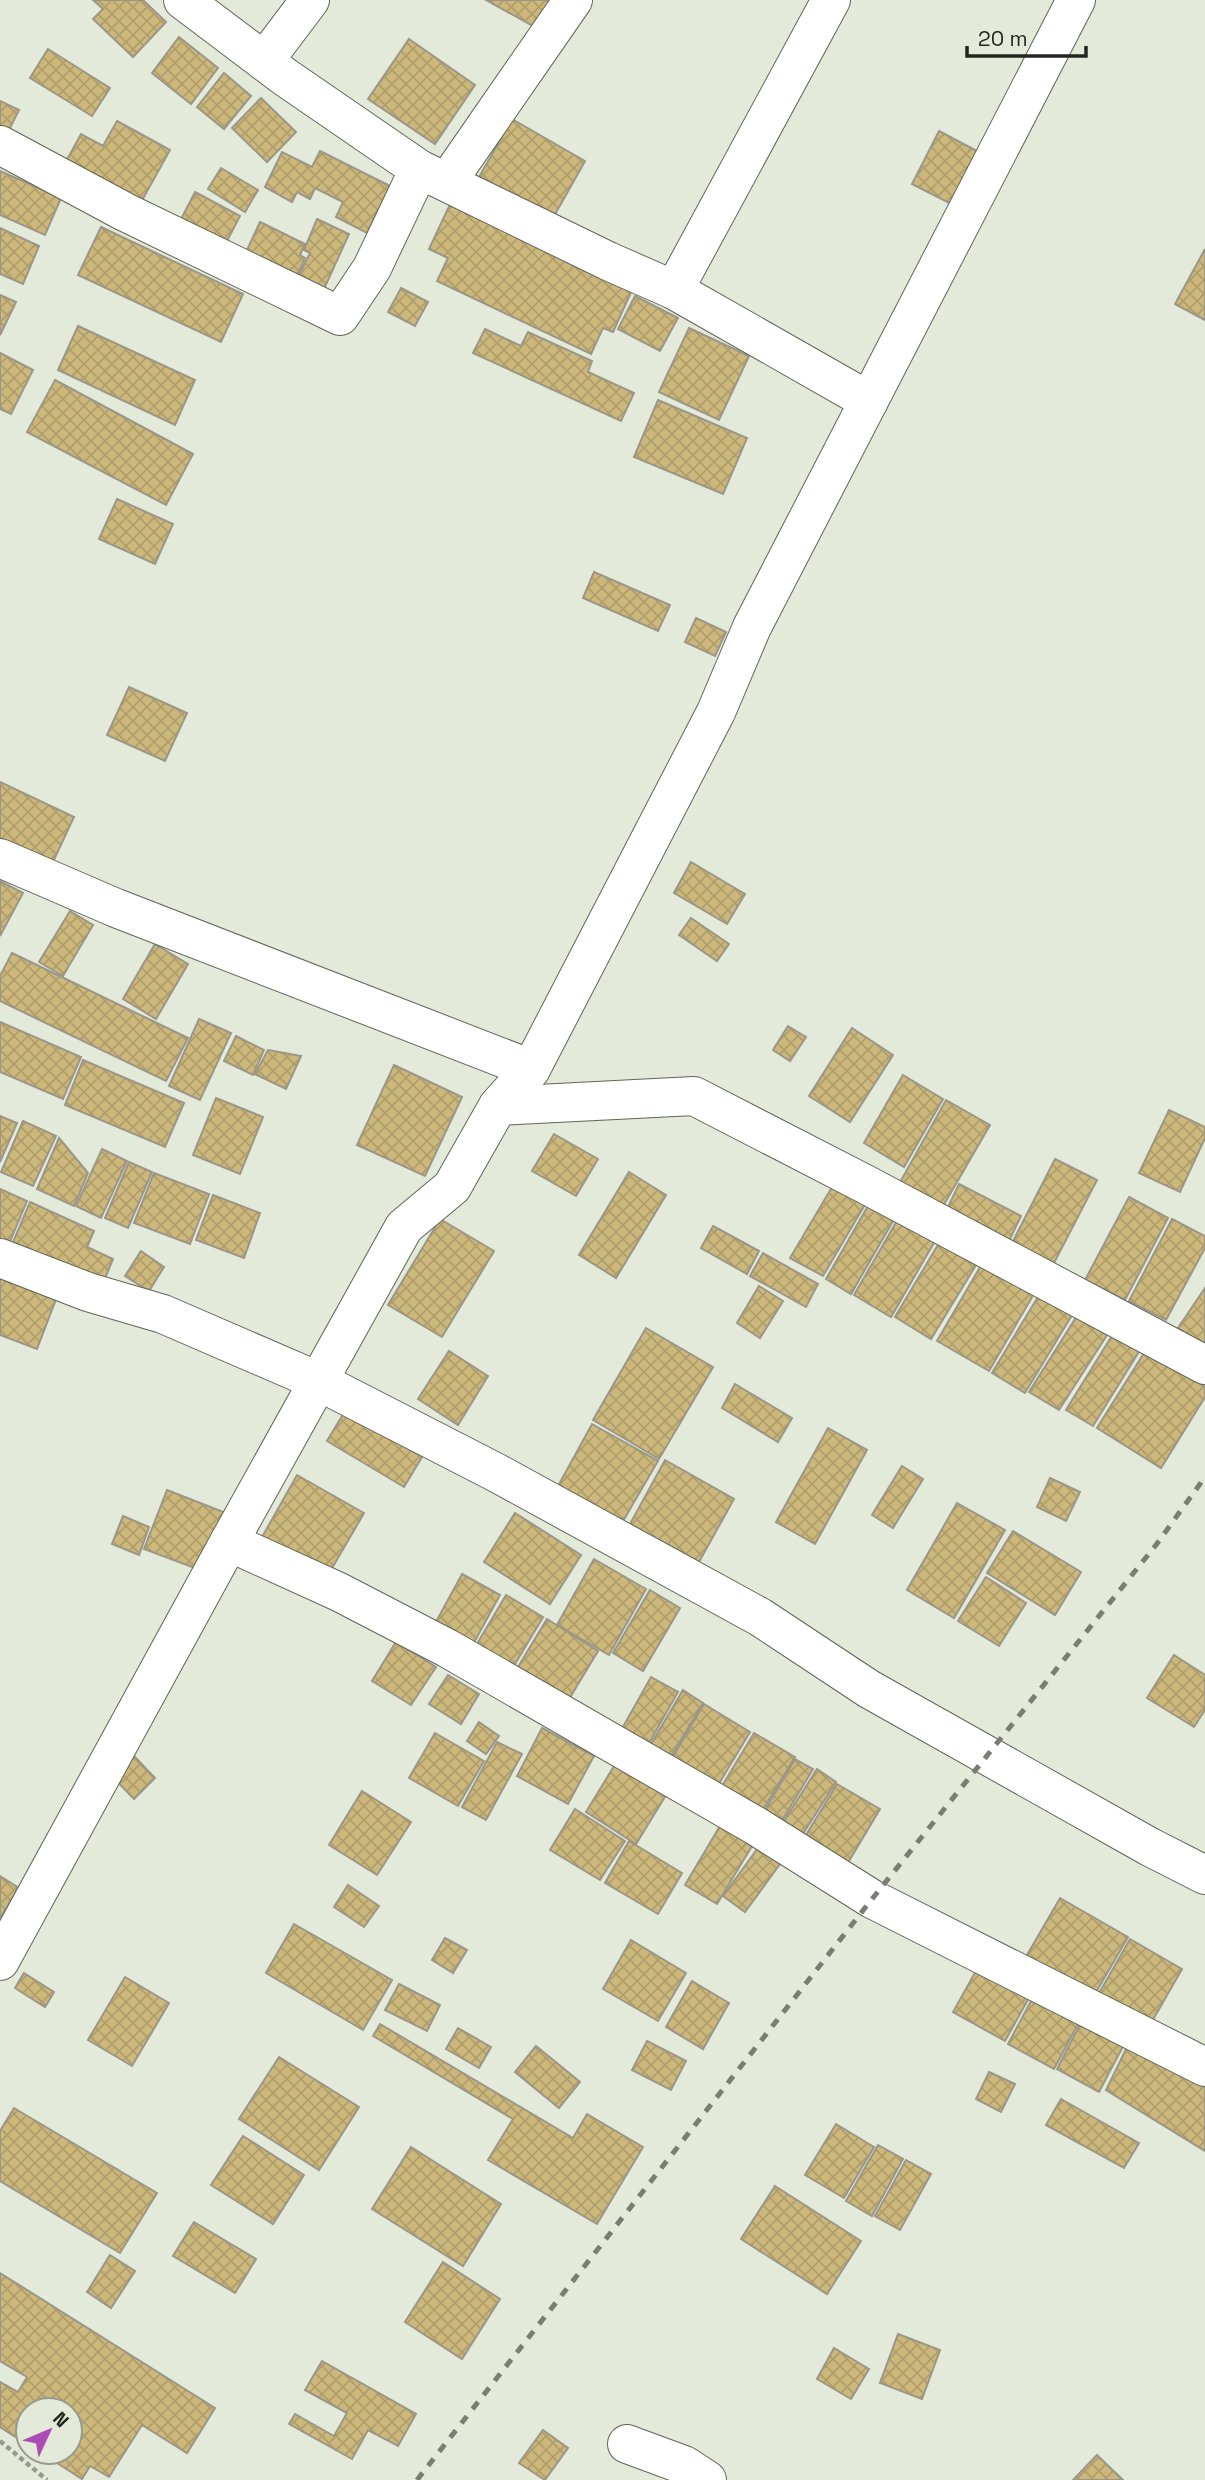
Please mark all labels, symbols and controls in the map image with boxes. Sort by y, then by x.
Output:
scale bar [967,14,1086,58]
text: 20 m [978,25,1028,52]
north arrow [14,2396,84,2466]
text: N [47,2406,74,2433]

